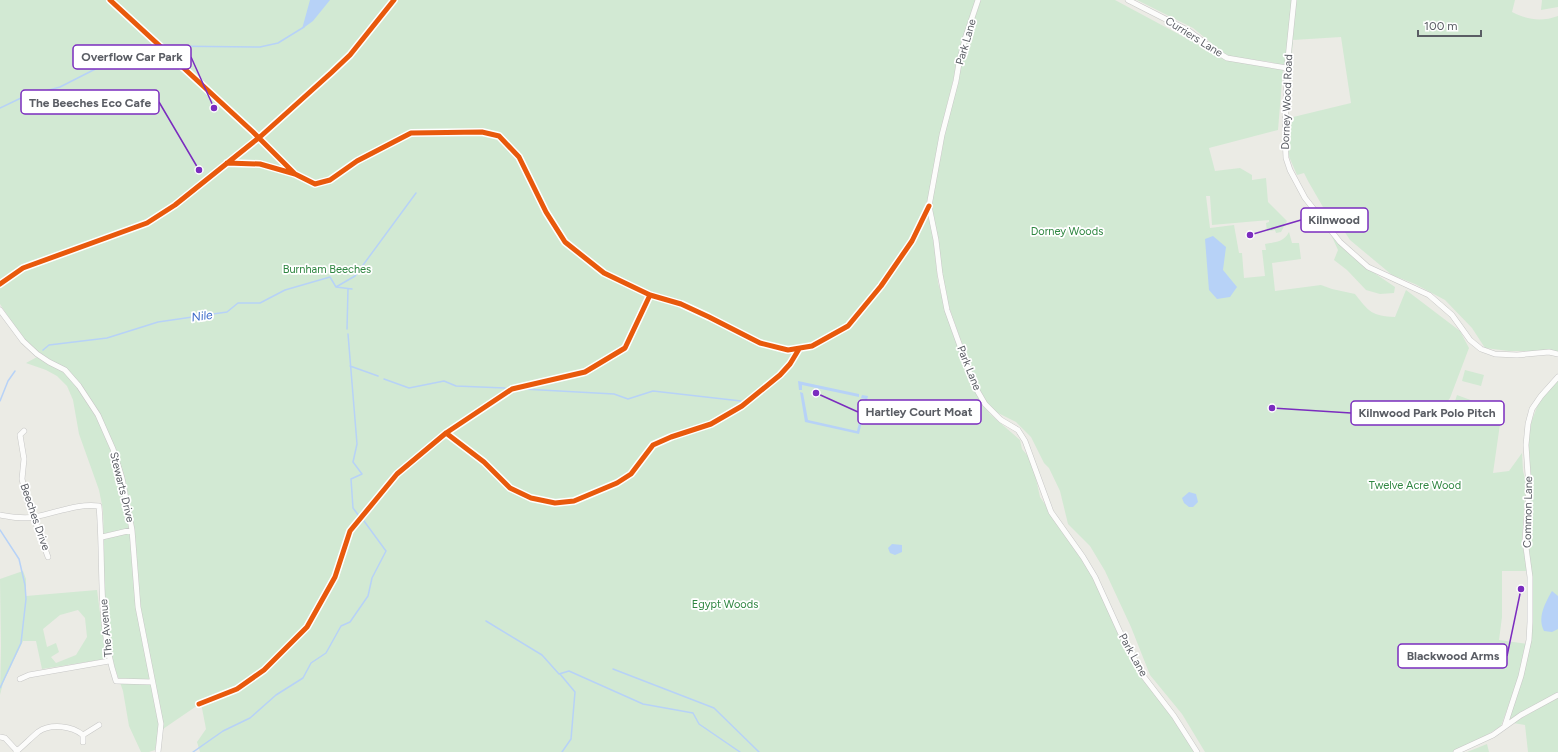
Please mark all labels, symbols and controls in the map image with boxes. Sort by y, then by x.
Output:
scale bar [1418,12,1481,38]
street label: Curriers Lane [1163,14,1225,60]
street label: Park Lane [953,18,979,66]
text: 100 m [1424,19,1458,33]
callout: Overflow Car Park [73,45,191,69]
text: Overflow Car Park [81,50,183,64]
street label: Dorney Wood Road [1279,54,1295,150]
callout: The Beeches Eco Cafe [21,90,159,114]
text: The Beeches Eco Cafe [29,96,151,110]
callout: Kilnwood [1301,208,1368,232]
text: Kilnwood [1308,213,1360,227]
park label: Dorney Woods [1031,225,1103,238]
park label: Burnham Beeches [283,263,371,276]
water label: Nile [190,308,214,324]
street label: Park Lane [954,344,984,392]
callout: Hartley Court Moat [858,400,981,424]
callout: Kilnwood Park Polo Pitch [1351,401,1504,425]
text: Hartley Court Moat [865,405,973,419]
text: Kilnwood Park Polo Pitch [1358,406,1496,420]
street label: Stewarts Drive [107,450,137,524]
street label: Common Lane [1521,476,1535,548]
park label: Twelve Acre Wood [1369,479,1461,492]
street label: Beeches Drive [17,482,53,552]
street label: The Avenue [97,598,115,658]
park label: Egypt Woods [692,598,758,611]
street label: Park Lane [1116,631,1150,679]
callout: Blackwood Arms [1398,644,1507,668]
text: Blackwood Arms [1407,649,1500,663]

